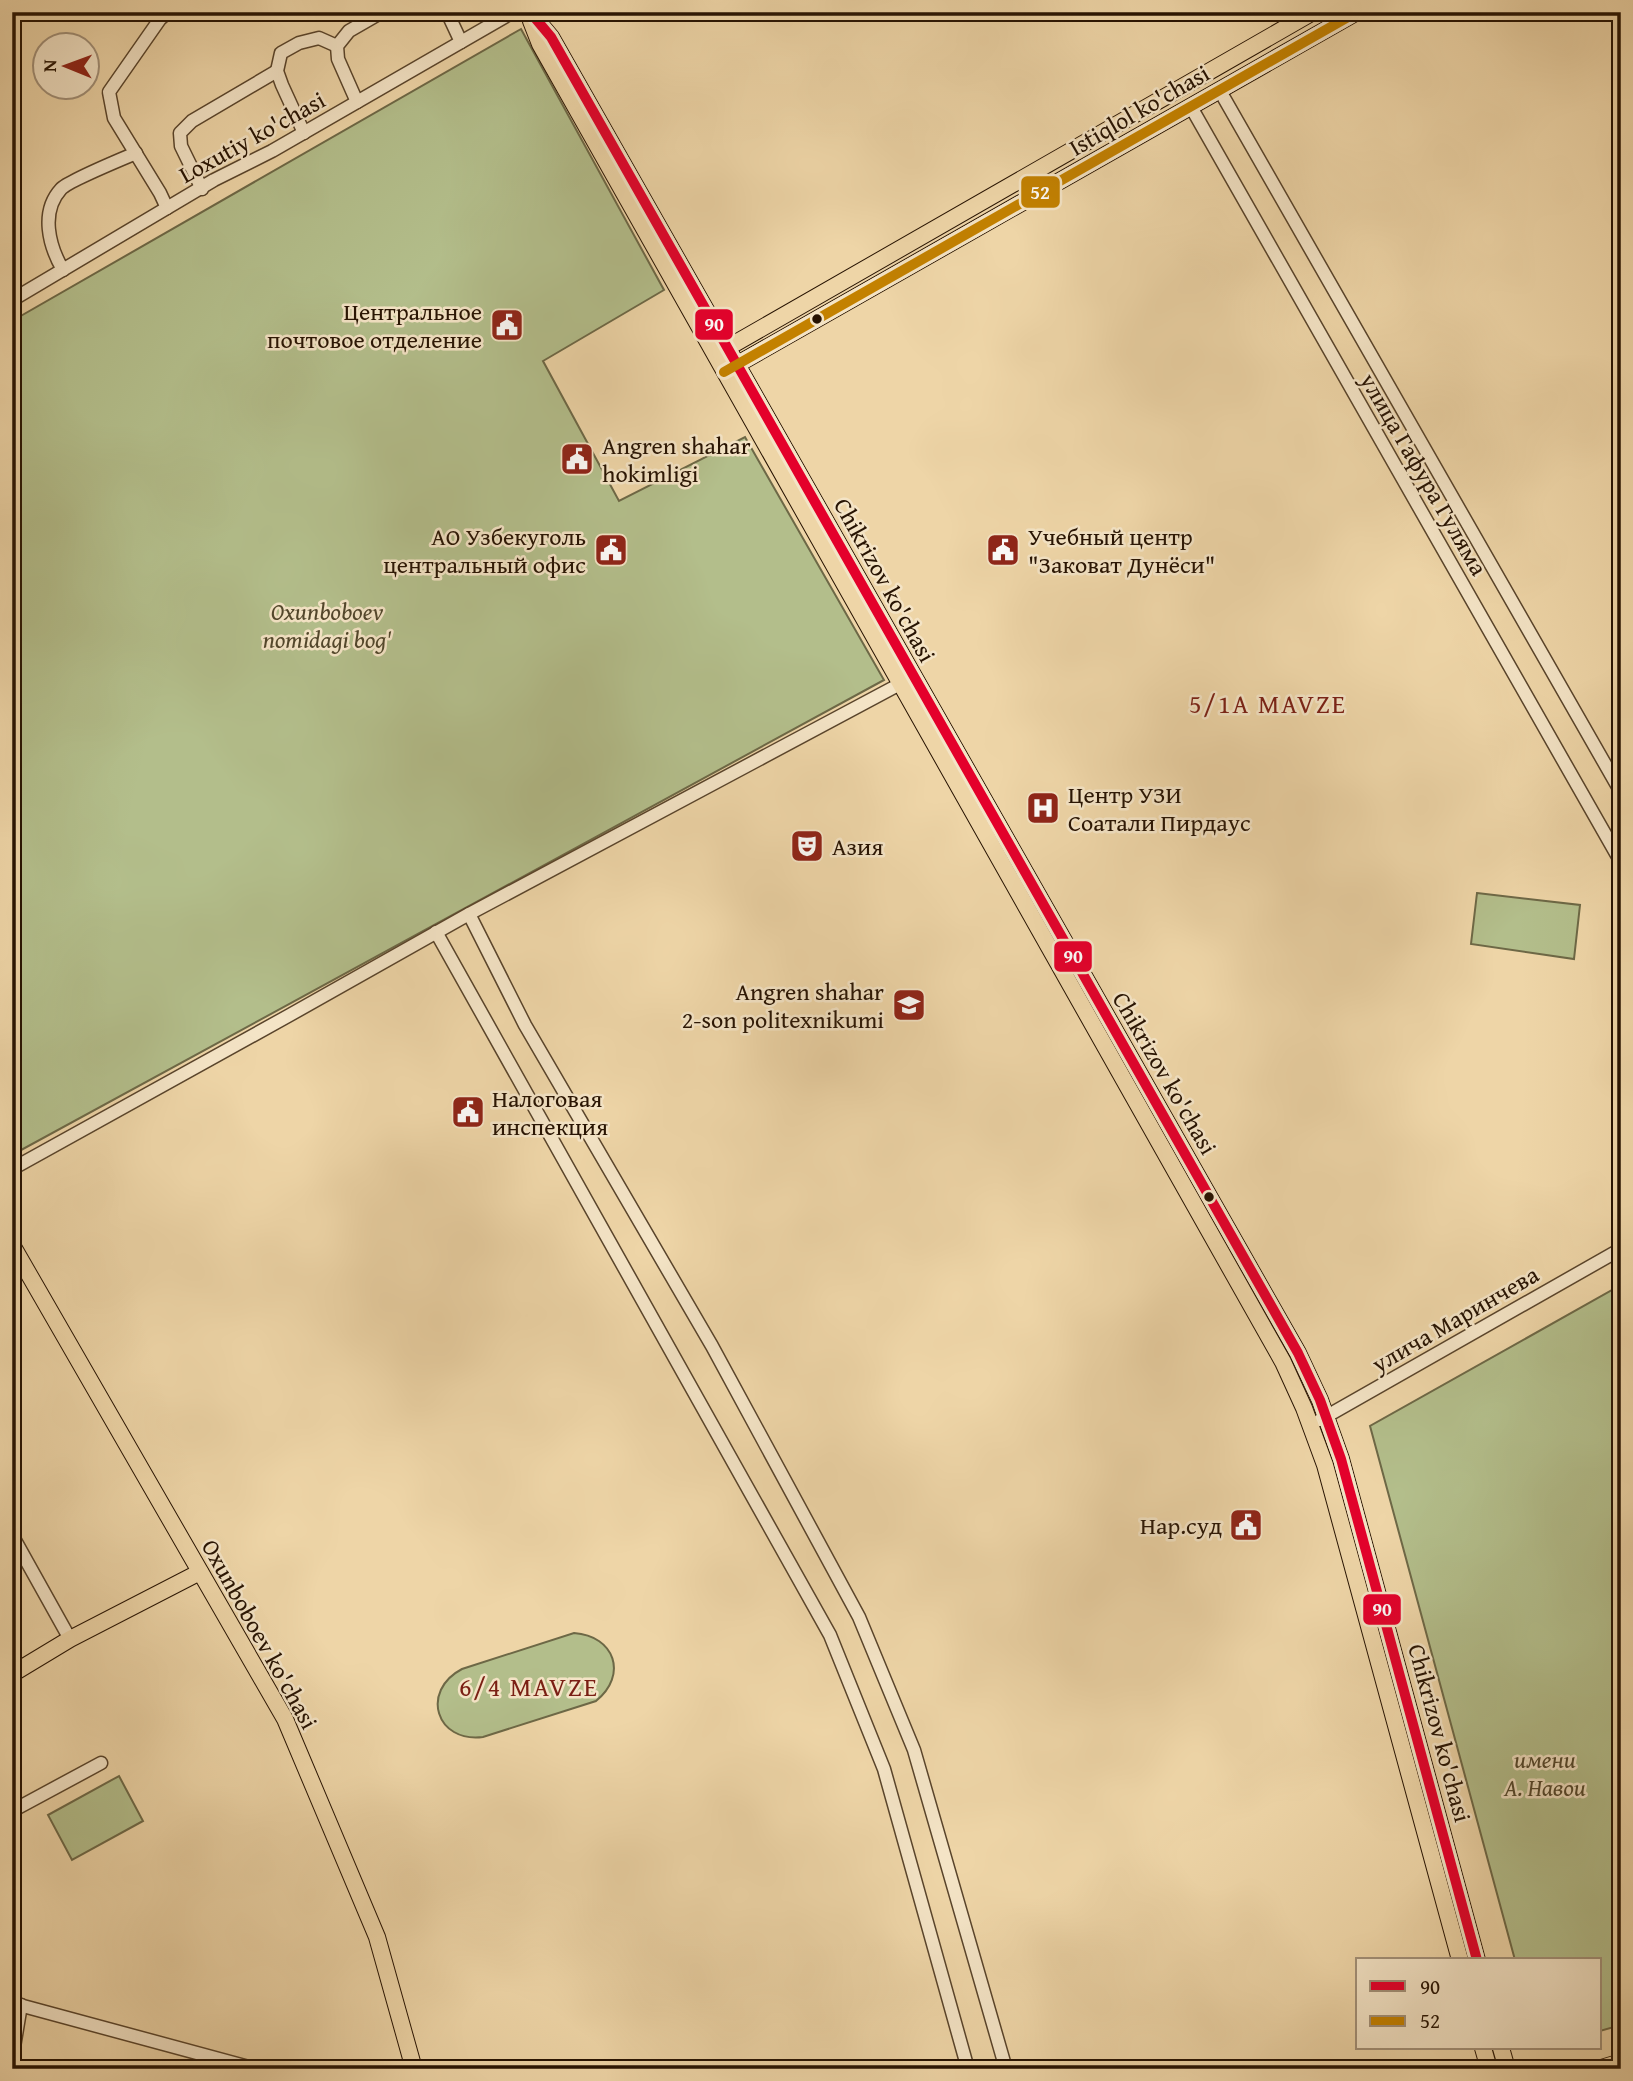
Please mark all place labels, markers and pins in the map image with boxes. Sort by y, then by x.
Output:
place label: Центральное почтовое отделение [267,294,482,357]
public building icon: Центральное почтовое отделение [488,306,526,344]
unlabelled marker [810,312,824,326]
place label: Angren shahar hokimligi [602,428,751,491]
public building icon: Angren shahar hokimligi [558,440,596,478]
place label: АО Узбекуголь центральный офис [383,519,586,582]
place label: Учебный центр "Заковат Дунёси" [1028,519,1215,582]
public building icon: АО Узбекуголь центральный офис [592,531,630,569]
public building icon: Учебный центр "Заковат Дунёси" [984,531,1022,569]
place label: Центр УЗИ Соатали Пирдаус [1068,777,1251,840]
hospital icon: Центр УЗИ Соатали Пирдаус [1024,789,1062,827]
theatre icon: Азия [788,827,826,865]
place label: Азия [832,829,883,864]
place label: Angren shahar 2-son politexnikumi [682,974,884,1037]
school or university icon: Angren shahar 2-son politexnikumi [890,986,928,1024]
place label: Налоговая инспекция [492,1081,608,1144]
public building icon: Налоговая инспекция [449,1093,487,1131]
unlabelled marker [1202,1190,1216,1204]
public building icon: Нар.суд [1227,1506,1265,1544]
place label: Нар.суд [1140,1508,1222,1543]

